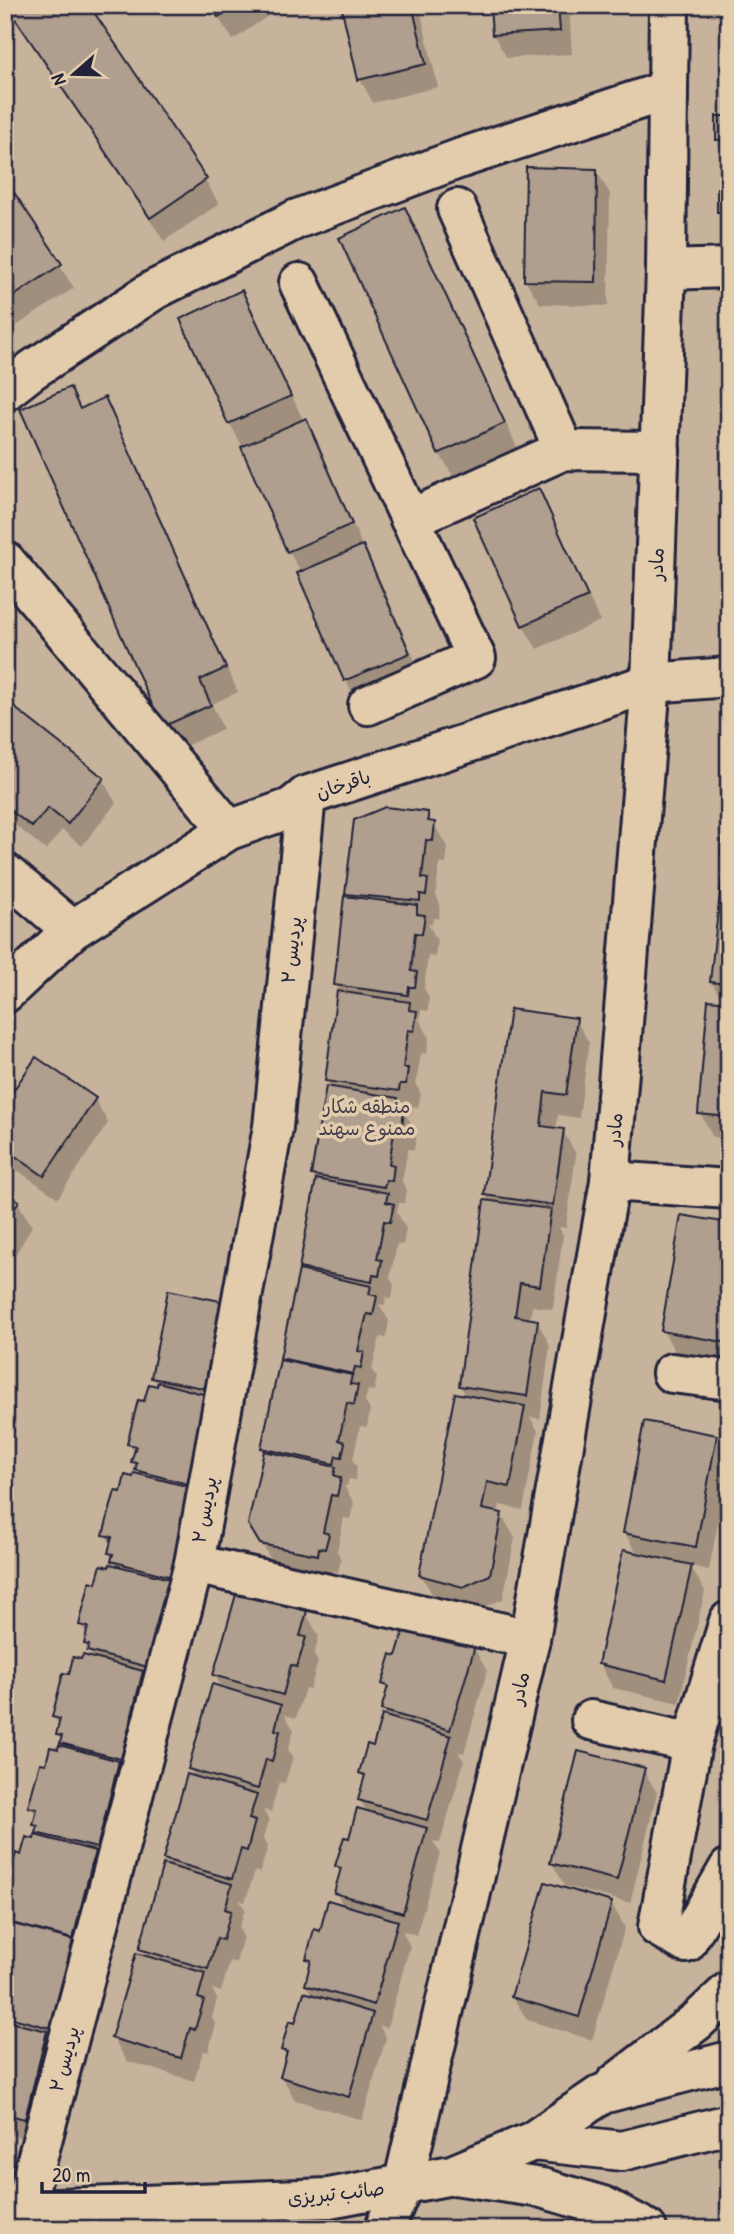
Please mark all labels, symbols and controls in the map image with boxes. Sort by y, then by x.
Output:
north arrow [38,38,108,108]
text: N [44,71,72,89]
street label: مادر [642,547,670,583]
street label: باقرخان [313,763,373,805]
street label: پردیس ۲ [275,915,307,985]
park label: منطقه شکار ممنوع سهند [319,1093,415,1142]
street label: مادر [599,1112,628,1148]
street label: پردیس ۲ [185,1475,223,1545]
street label: مادر [502,1669,535,1709]
street label: پردیس ۲ [43,2023,85,2095]
scale bar [42,2150,145,2194]
text: 20 m [52,2160,90,2189]
street label: صائب تبریزی [286,2175,386,2211]

